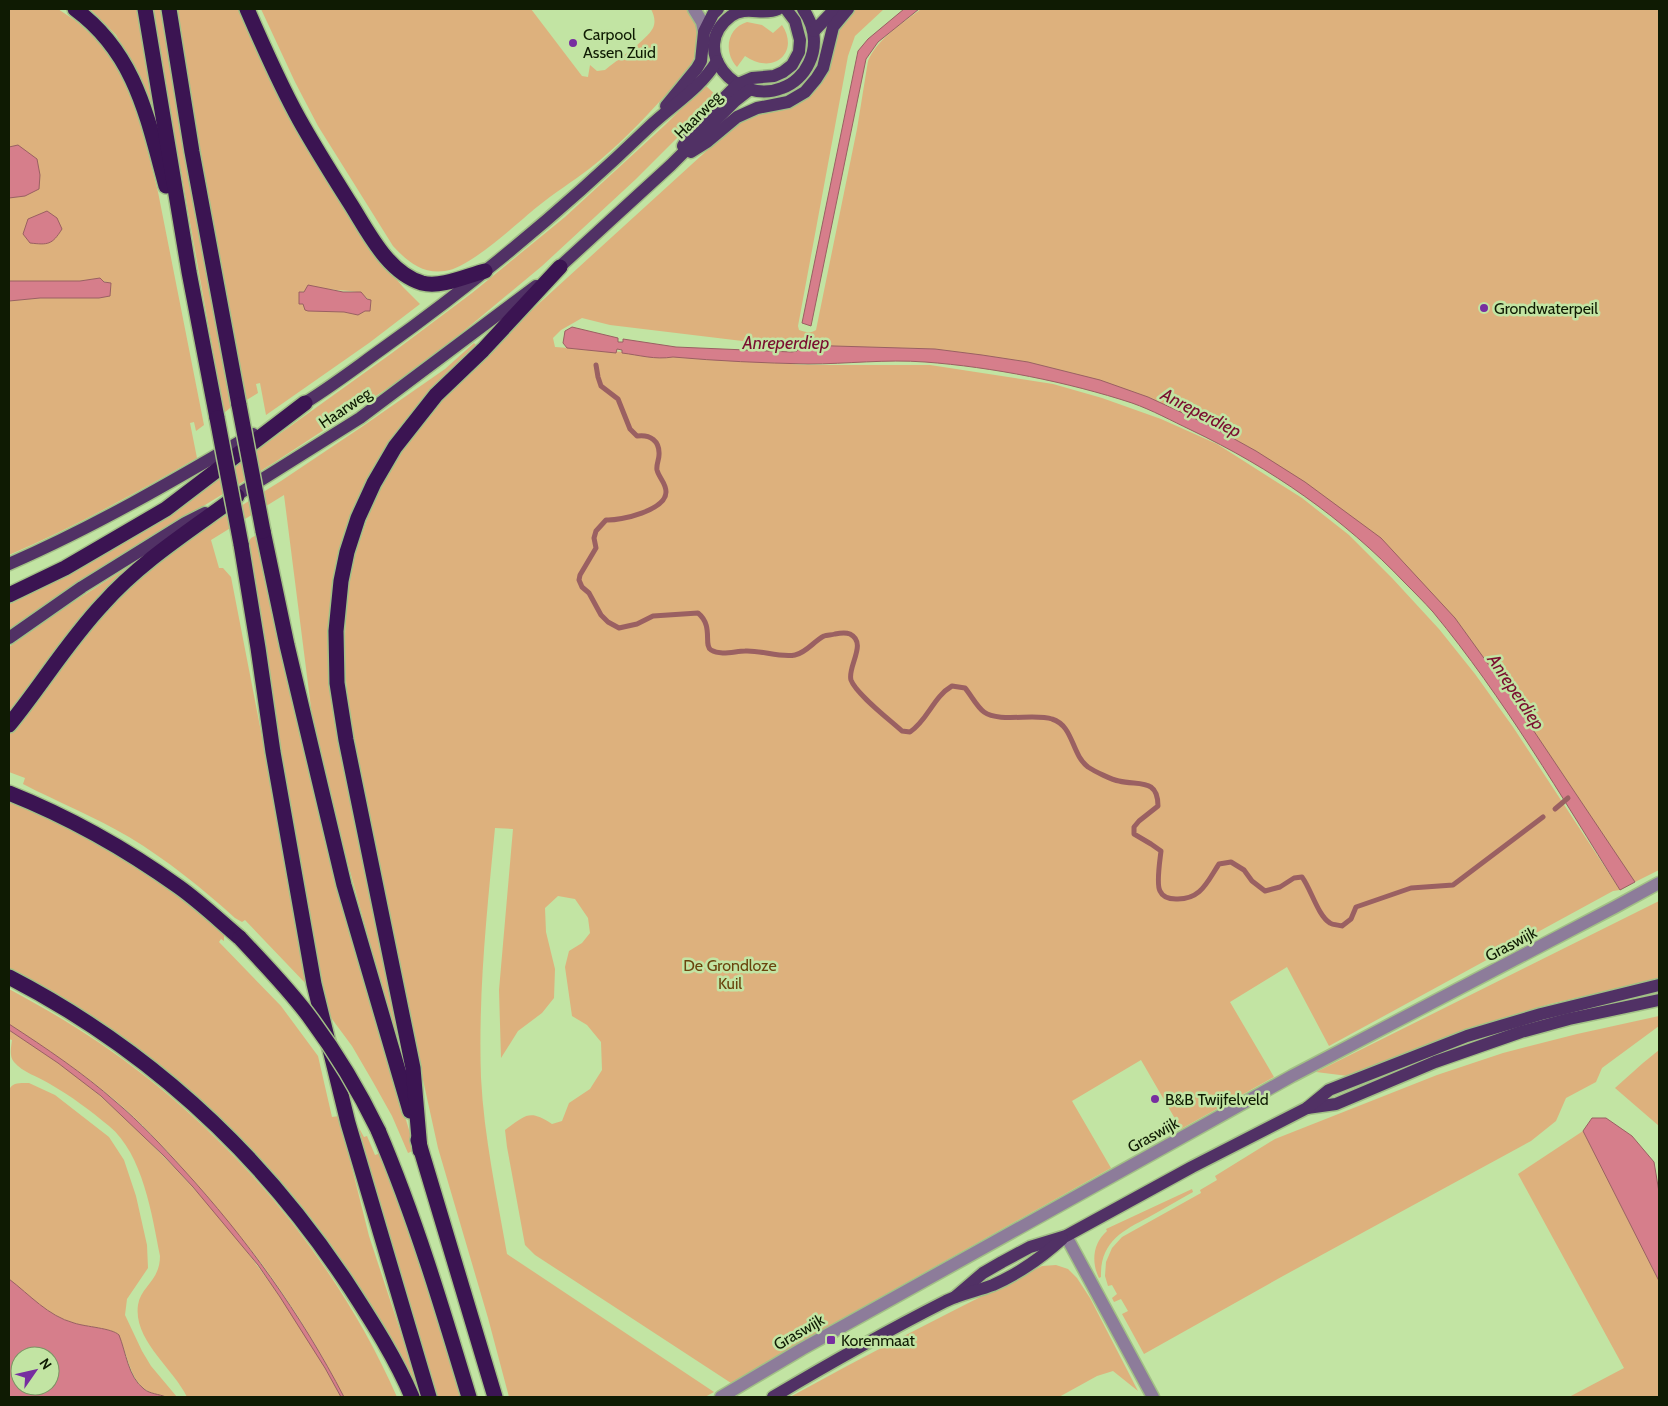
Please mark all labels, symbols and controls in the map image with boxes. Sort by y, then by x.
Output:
place label: Carpool Assen Zuid [583,25,656,62]
marker: Carpool Assen Zuid [567,37,579,49]
street label: Haarweg [670,87,726,143]
place label: Grondwaterpeil [1494,299,1598,318]
marker: Grondwaterpeil [1478,302,1490,314]
water label: Anreperdiep [742,332,830,354]
street label: Haarweg [315,383,376,432]
water label: Anreperdiep [1156,383,1245,443]
water label: Anreperdiep [1482,649,1549,734]
street label: Graswijk [1482,922,1541,965]
park label: De Grondloze Kuil [683,956,777,993]
place label: B&B Twijfelveld [1165,1090,1269,1109]
marker: B&B Twijfelveld [1149,1093,1161,1105]
street label: Graswijk [1124,1113,1183,1157]
street label: Graswijk [770,1309,828,1354]
place label: Korenmaat [841,1331,916,1350]
marker: Korenmaat [825,1334,837,1346]
north arrow [10,1346,60,1396]
text: N [36,1355,56,1373]

